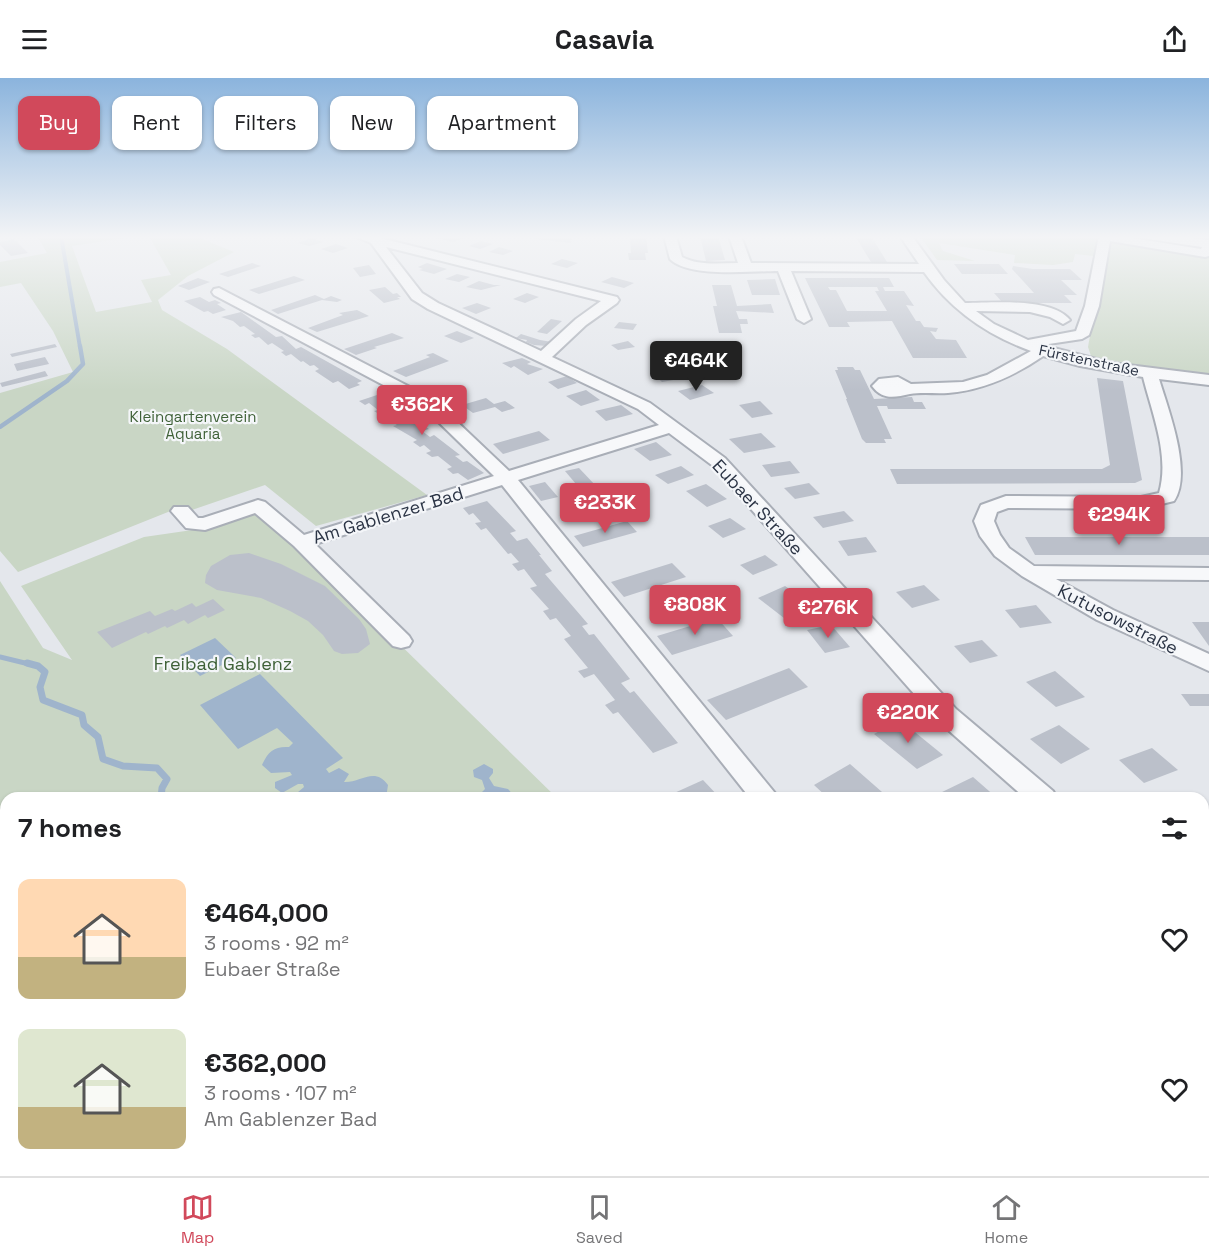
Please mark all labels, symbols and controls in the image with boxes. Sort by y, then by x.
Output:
text: Casavia [555,22,654,57]
icon: menu [18,23,51,56]
icon: share [1158,23,1191,56]
chip: Buy [18,96,100,150]
chip: Rent [112,96,202,150]
chip: Filters [214,96,318,150]
chip: New [330,96,415,150]
chip: Apartment [427,96,578,150]
street label: Fürstenstraße [1037,340,1141,380]
pin: €464K [654,341,738,392]
text: €464K [664,347,728,373]
pin: €362K [380,385,464,436]
text: €362K [391,391,453,417]
park label: Kleingartenverein Aquaria [130,407,256,443]
street label: Eubaer Straße [708,454,808,560]
street label: Am Gablenzer Bad [310,481,466,549]
pin: €233K [563,483,647,534]
text: €233K [574,489,636,515]
pin: €294K [1077,495,1161,546]
text: €294K [1088,501,1150,527]
street label: Kutusowstraße [1054,579,1182,659]
pin: €808K [653,585,737,636]
pin: €276K [786,588,870,639]
text: €808K [663,591,727,617]
text: €276K [797,594,859,620]
park label: Freibad Gablenz [154,652,292,675]
pin: €220K [866,693,950,744]
text: €220K [877,699,939,725]
text: 7 homes [18,811,122,845]
icon: filters [1158,812,1191,845]
text: €464,000 [204,896,329,930]
icon: home [66,903,138,975]
icon: heart [1158,923,1191,956]
text: 3 rooms · 92 m² [204,930,349,956]
text: Eubaer Straße [204,956,341,982]
text: €362,000 [204,1046,327,1080]
icon: home [66,1053,138,1125]
icon: heart [1158,1073,1191,1106]
text: 3 rooms · 107 m² [204,1080,357,1106]
text: Am Gablenzer Bad [204,1106,377,1132]
tab: Map [181,1191,214,1248]
tab: Saved [576,1191,623,1248]
tab: Home [984,1191,1028,1248]

